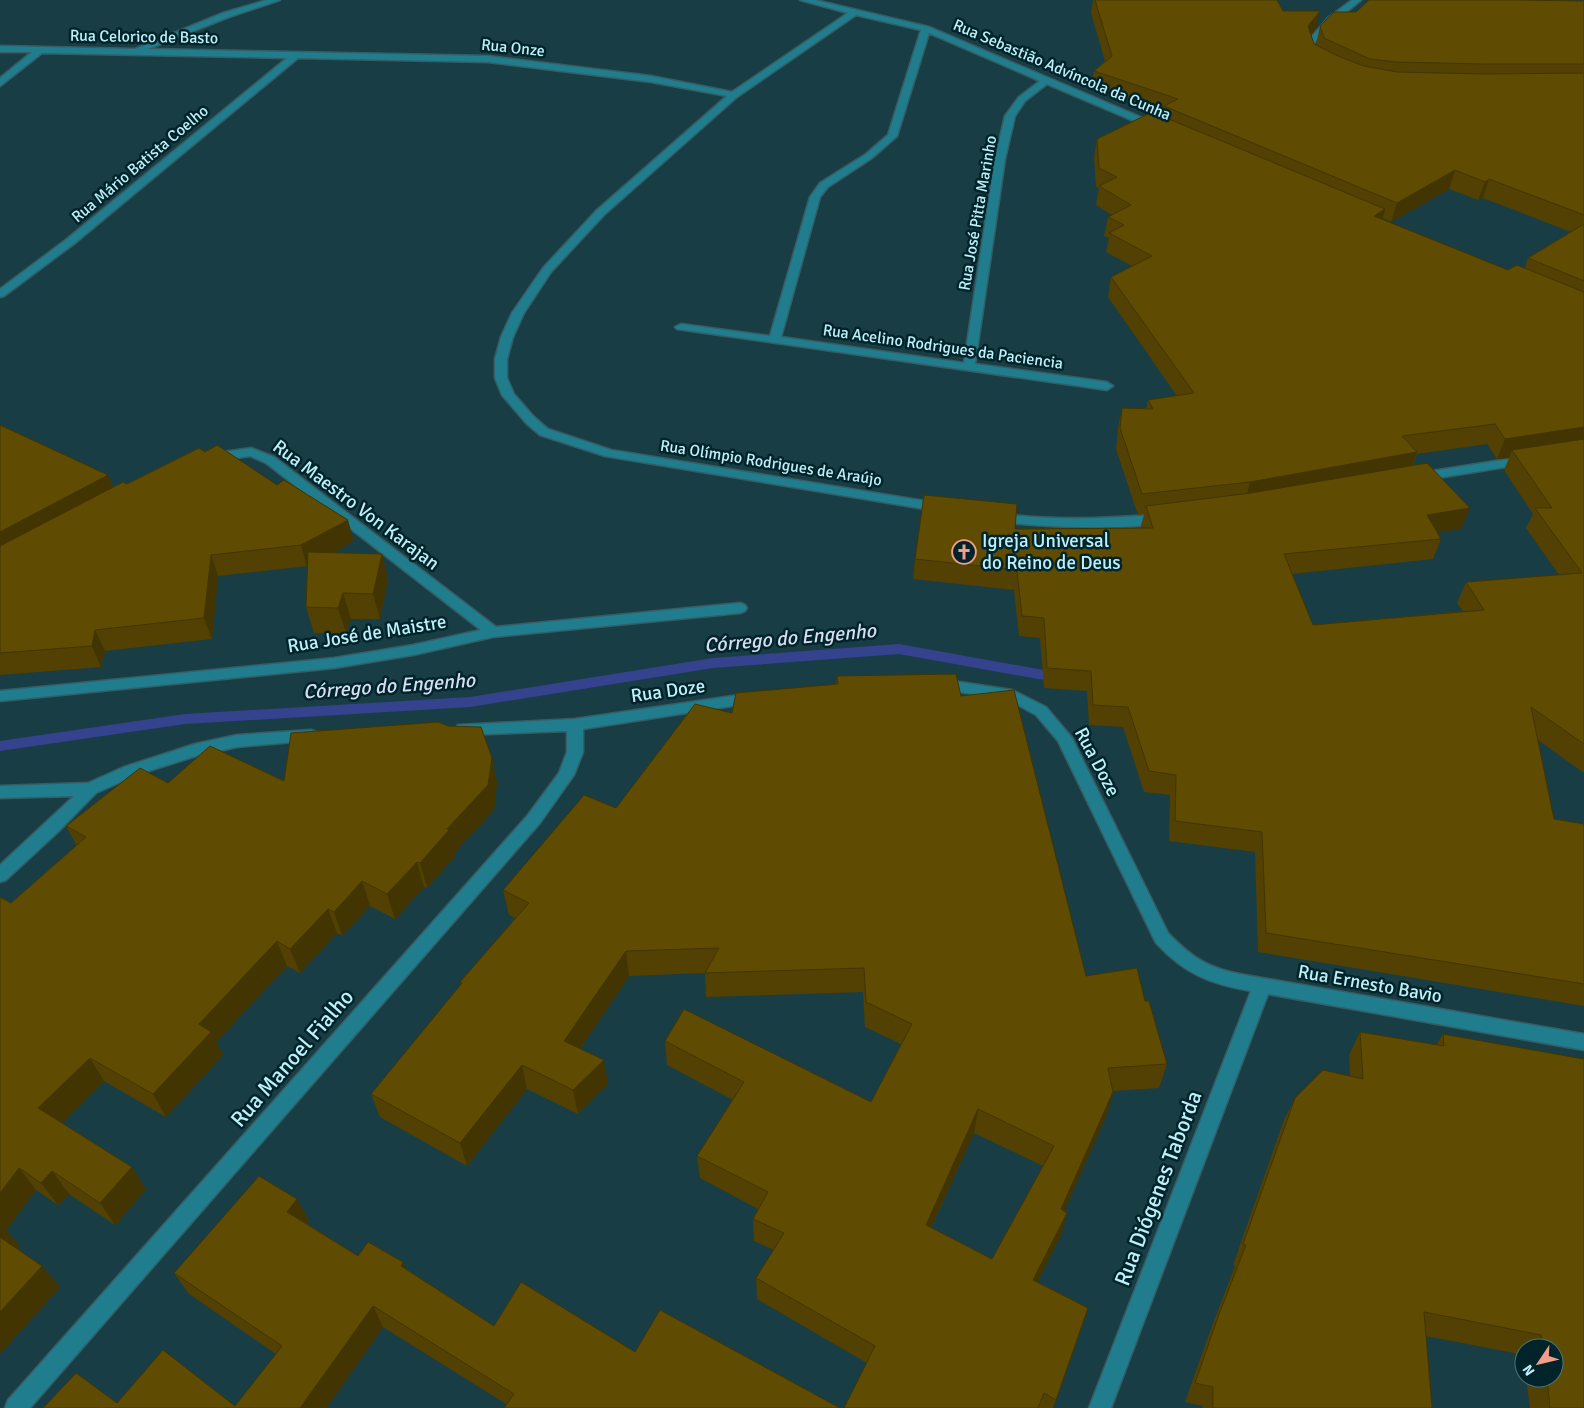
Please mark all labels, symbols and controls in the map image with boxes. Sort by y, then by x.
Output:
street label: Rua Sebastião Advíncola da Cunha [950,15,1174,125]
street label: Rua Celorico de Basto [70,26,218,48]
street label: Rua Onze [480,35,546,61]
street label: Rua Mário Batista Coelho [67,101,213,227]
street label: Rua José Pitta Marinho [955,134,1001,292]
street label: Rua Acelino Rodrigues da Paciencia [822,320,1064,374]
street label: Rua Maestro Von Karajan [268,435,444,575]
street label: Rua Olímpio Rodrigues de Araújo [659,436,883,490]
place label: Igreja Universal do Reino de Deus [982,529,1121,575]
church icon: Igreja Universal do Reino de Deus [951,539,977,565]
street label: Rua José de Maistre [286,610,448,658]
water label: Córrego do Engenho [703,618,879,658]
water label: Córrego do Engenho [302,667,477,704]
street label: Rua Doze [629,674,707,708]
street label: Rua Doze [1069,723,1125,801]
street label: Rua Ernesto Bavio [1296,960,1444,1009]
street label: Rua Manoel Fialho [225,984,359,1132]
street label: Rua Diógenes Taborda [1108,1087,1208,1289]
north arrow [1514,1338,1564,1388]
text: N [1519,1361,1539,1379]

